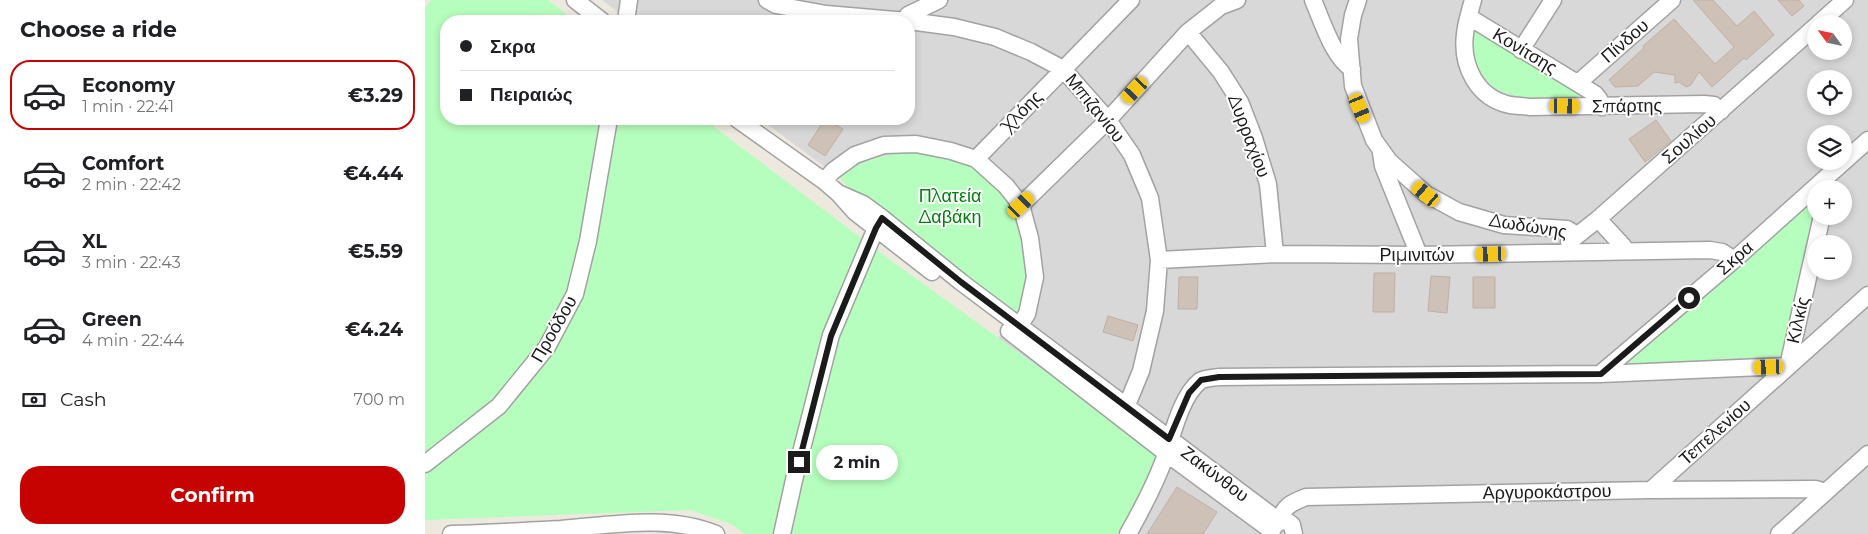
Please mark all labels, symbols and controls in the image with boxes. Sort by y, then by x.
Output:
street label: Πίνδου [1597,14,1653,68]
north arrow [1807,15,1853,60]
map controls [1807,15,1852,280]
text: Choose a ride [20,16,177,43]
street label: Κονίτσης [1489,23,1562,79]
text: Σκρα [490,35,535,58]
street label: Μπιζανίου [1061,69,1129,147]
button: locate [1807,70,1852,115]
icon: car [22,73,67,118]
text: Economy [82,74,175,97]
car [1119,74,1150,106]
text: Πειραιώς [490,83,573,106]
text: €3.29 [348,84,403,107]
street label: Χλόης [995,86,1047,138]
street label: Δυρραχίου [1223,91,1275,181]
car [1347,91,1372,125]
street label: Σπάρτης [1592,94,1663,118]
text: 1 min · 22:41 [82,97,174,116]
car [1549,98,1580,114]
street label: Σουλίου [1657,110,1721,168]
button: layers [1807,125,1852,170]
icon: car [22,151,67,196]
text: Comfort [82,152,164,175]
text: €4.44 [343,162,403,185]
text: 2 min · 22:42 [82,175,181,194]
car [1409,179,1442,209]
button: + [1807,180,1852,225]
park label: Πλατεία Δαβάκη [918,185,982,228]
car [1004,189,1037,221]
street label: Δωδώνης [1487,209,1569,243]
icon: car [22,229,67,274]
text: XL [82,230,107,253]
button: − [1807,235,1852,280]
street label: Σκρα [1712,236,1758,280]
text: €5.59 [348,240,403,263]
street label: Ριμινιτών [1379,244,1455,266]
car [1475,246,1506,262]
text: 3 min · 22:43 [82,253,181,272]
route start [1678,287,1700,309]
street label: Προόδου [526,292,582,366]
street label: Κιλκίς [1782,294,1814,346]
icon: car [22,307,67,352]
text: Green [82,308,142,331]
text: €4.24 [345,318,403,341]
text: 4 min · 22:44 [82,331,184,350]
car [1753,359,1784,375]
icon: cash [20,386,48,414]
text: Cash [60,388,107,411]
text: 700 m [354,390,405,409]
street label: Τεπελενίου [1675,394,1755,470]
street label: Ζακύνθου [1177,441,1253,507]
callout: 2 min [817,444,899,480]
route end [788,451,810,473]
text: 2 min [834,453,880,472]
button: Confirm [20,466,405,524]
street label: Αργυροκάστρου [1482,480,1612,504]

